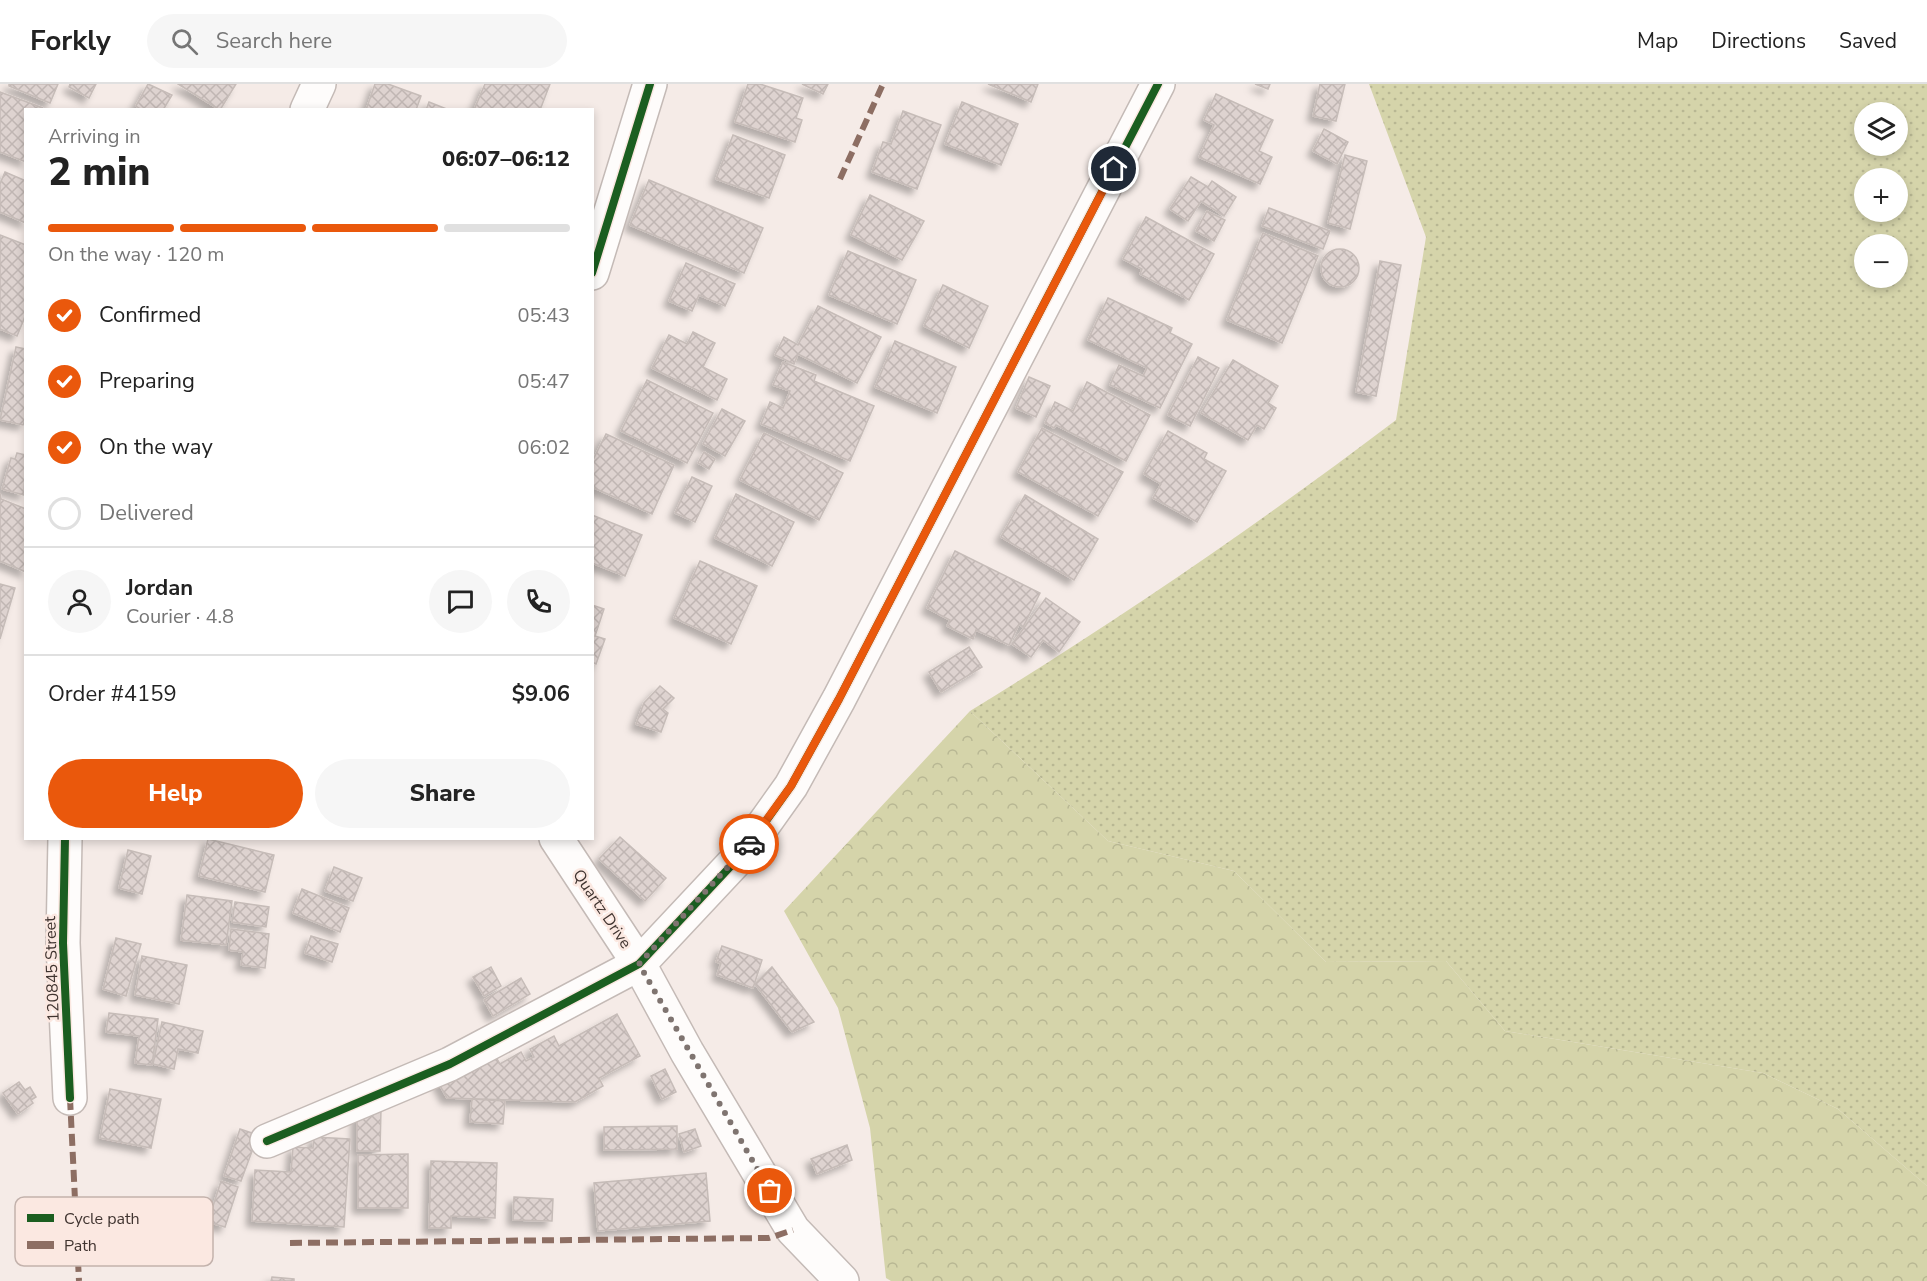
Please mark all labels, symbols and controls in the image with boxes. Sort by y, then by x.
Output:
search box [147,14,567,68]
text: Forkly [30,22,111,60]
icon: search [168,25,201,58]
text: Search here [216,26,332,56]
text: Map [1637,27,1678,55]
text: Directions [1711,27,1806,55]
text: Saved [1839,27,1897,55]
map controls [1854,102,1908,288]
button: layers [1854,102,1908,156]
text: Arriving in [48,123,141,150]
pin [1088,143,1139,194]
text: 06:07–06:12 [442,144,570,174]
text: 2 min [48,146,151,199]
icon: home [1097,152,1130,185]
button: + [1854,168,1908,222]
button: − [1854,234,1908,288]
text: On the way · 120 m [48,241,224,268]
icon: check [48,299,81,332]
text: Confirmed [99,300,201,330]
text: 05:43 [517,302,570,329]
icon: check [48,365,81,398]
text: Preparing [99,366,195,396]
text: 05:47 [517,368,570,395]
icon: check [48,431,81,464]
text: On the way [99,432,213,462]
text: 06:02 [517,434,570,461]
text: Delivered [99,498,194,528]
button: person [48,570,111,633]
button: chat [429,570,492,633]
button: phone [507,570,570,633]
text: Jordan [126,573,193,603]
text: Courier · 4.8 [126,603,234,630]
text: Order #4159 [48,679,177,709]
text: $9.06 [512,679,570,709]
button: Help [48,759,303,828]
button: Share [315,759,570,828]
courier [719,814,779,874]
icon: car [733,828,766,861]
street label: Quartz Drive [567,865,637,953]
street label: 120845 Street [39,916,65,1022]
pin [744,1165,795,1216]
icon: bag [753,1174,786,1207]
legend [15,1197,213,1266]
text: Cycle path [64,1208,140,1230]
text: Path [64,1235,97,1257]

